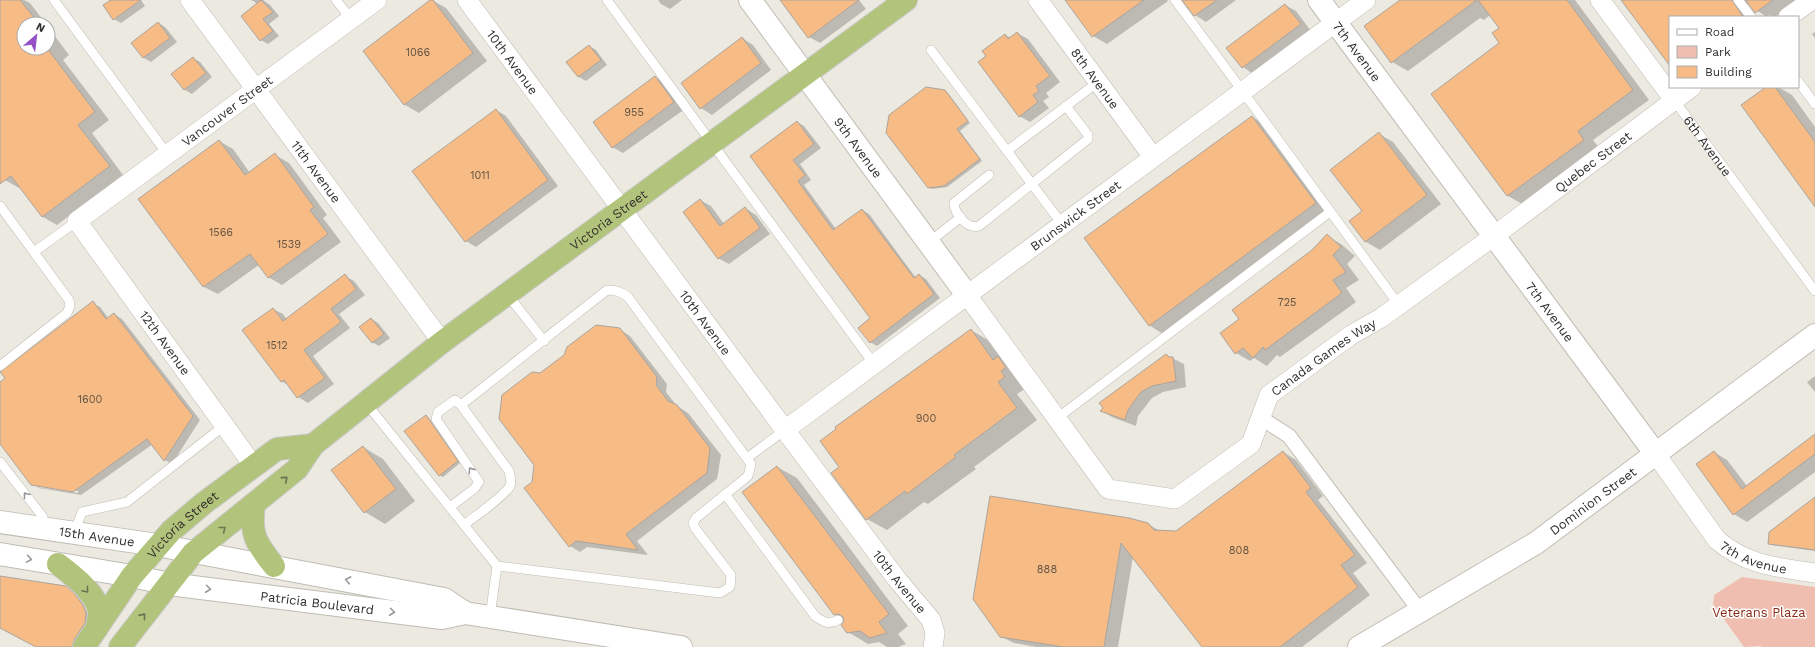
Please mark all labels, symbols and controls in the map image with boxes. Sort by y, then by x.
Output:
north arrow [16,16,56,56]
legend [1669,16,1799,88]
street label: 7th Avenue [1330,19,1384,84]
text: N [34,20,47,35]
text: Road [1705,25,1734,39]
street label: 10th Avenue [484,27,542,97]
street label: 8th Avenue [1068,45,1122,112]
text: Park [1705,45,1731,59]
house number: 1066 [406,46,431,59]
text: Building [1705,65,1752,79]
street label: Vancouver Street [178,72,276,149]
house number: 955 [624,106,644,119]
street label: 6th Avenue [1681,113,1735,179]
street label: 9th Avenue [831,114,886,181]
street label: Quebec Street [1552,128,1634,195]
street label: 11th Avenue [288,137,344,206]
house number: 1011 [470,169,490,182]
street label: Brunswick Street [1027,177,1124,254]
street label: Victoria Street [567,186,650,253]
house number: 1566 [209,226,233,239]
house number: 1539 [277,238,301,251]
street label: 7th Avenue [1523,279,1577,345]
street label: 10th Avenue [677,287,734,358]
house number: 725 [1278,296,1297,309]
street label: 12th Avenue [137,308,193,378]
street label: Canada Games Way [1268,315,1379,399]
house number: 1512 [266,339,288,352]
house number: 1600 [78,393,102,406]
house number: 900 [916,412,936,425]
street label: Dominion Street [1546,463,1639,538]
one-way arrow [469,467,476,474]
one-way arrow [280,476,287,483]
street label: Victoria Street [144,487,221,561]
one-way arrow [24,493,31,500]
street label: 15th Avenue [58,523,136,549]
one-way arrow [219,526,226,533]
street label: 7th Avenue [1717,538,1788,576]
house number: 808 [1229,544,1249,557]
street label: 10th Avenue [870,547,930,616]
one-way arrow [26,554,32,563]
house number: 888 [1037,563,1057,576]
one-way arrow [345,577,351,585]
one-way arrow [205,584,211,593]
one-way arrow [82,585,89,592]
street label: Patricia Boulevard [259,588,375,617]
park label: Veterans Plaza [1712,605,1806,620]
one-way arrow [389,607,395,616]
one-way arrow [138,613,145,620]

